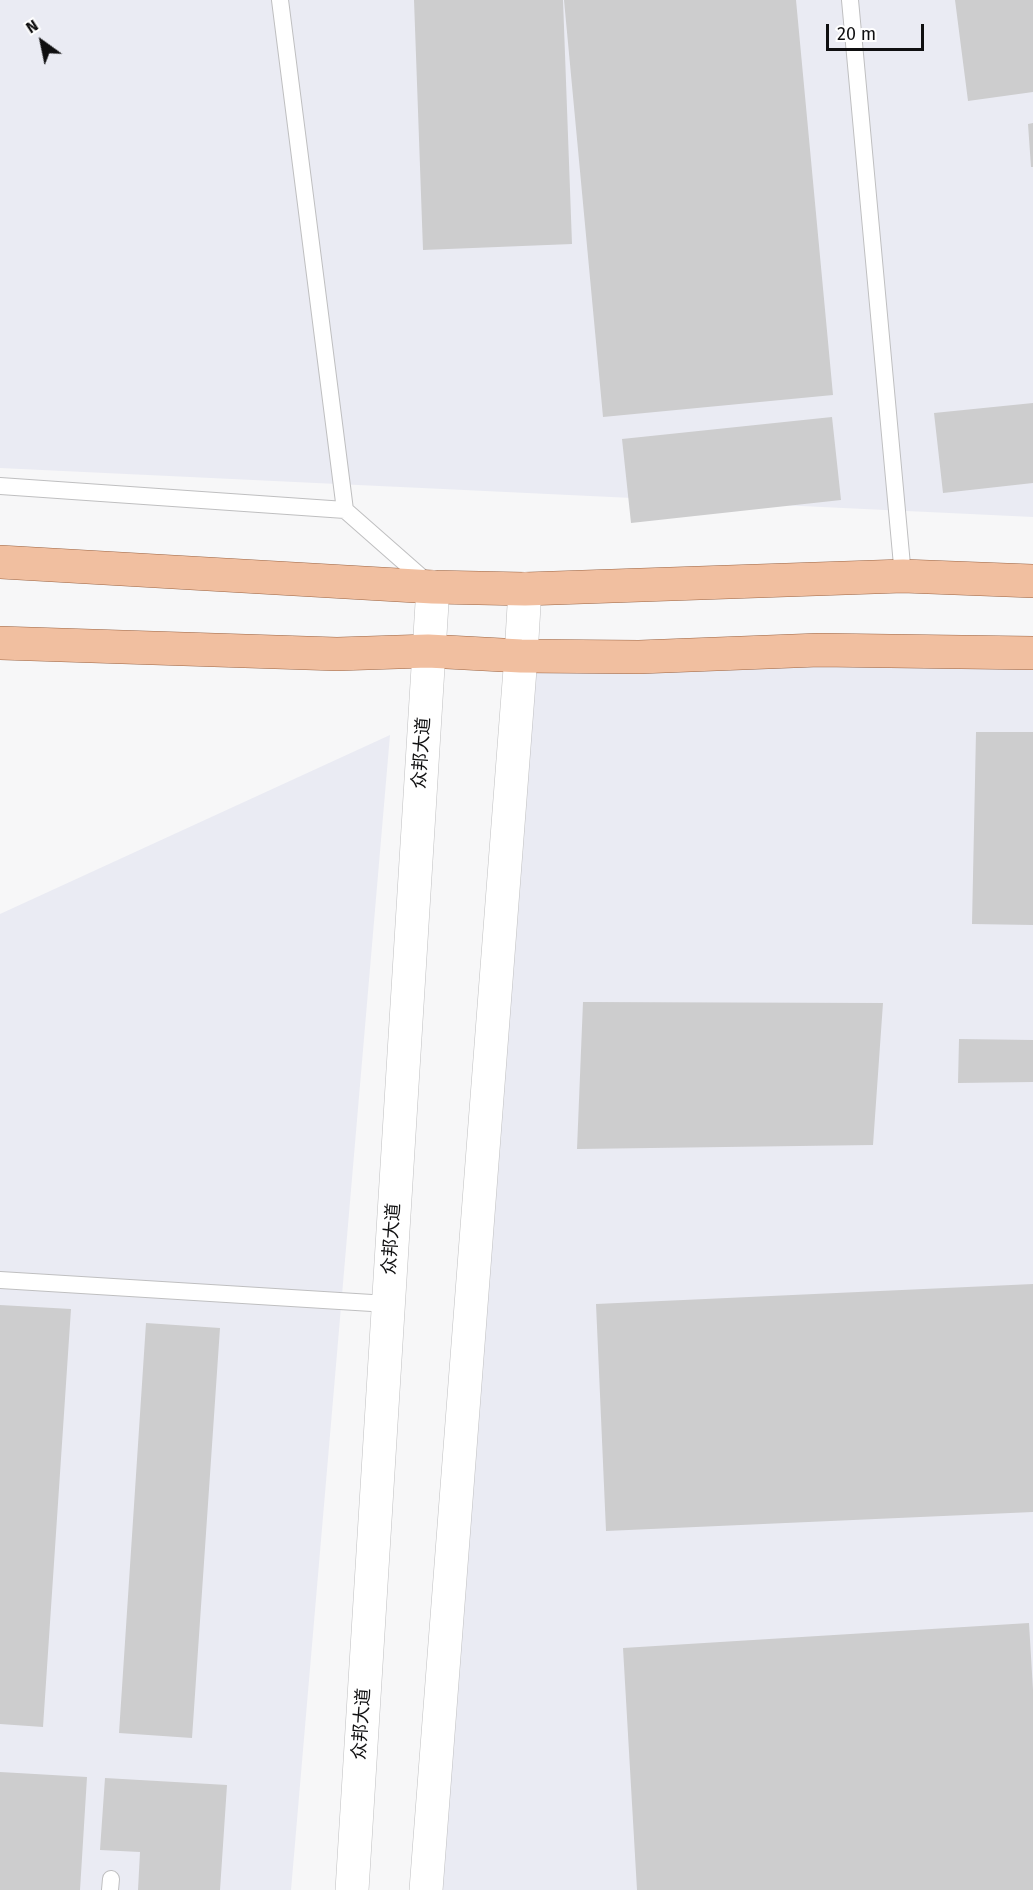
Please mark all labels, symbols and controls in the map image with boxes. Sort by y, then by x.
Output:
north arrow [12,12,72,72]
scale bar [829,12,926,50]
text: N [22,16,42,37]
text: 20 m [837,23,876,45]
street label: 众邦大道 [409,716,435,790]
street label: 众邦大道 [379,1202,405,1276]
street label: 众邦大道 [349,1687,375,1761]

